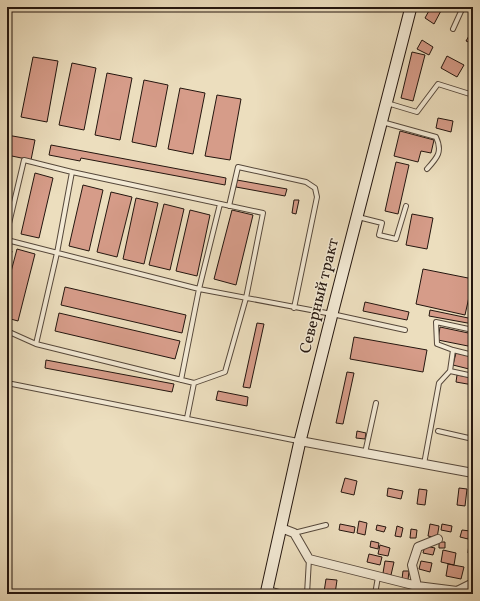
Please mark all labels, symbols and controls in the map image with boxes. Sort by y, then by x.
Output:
street label: Северный тракт [295,236,345,356]

